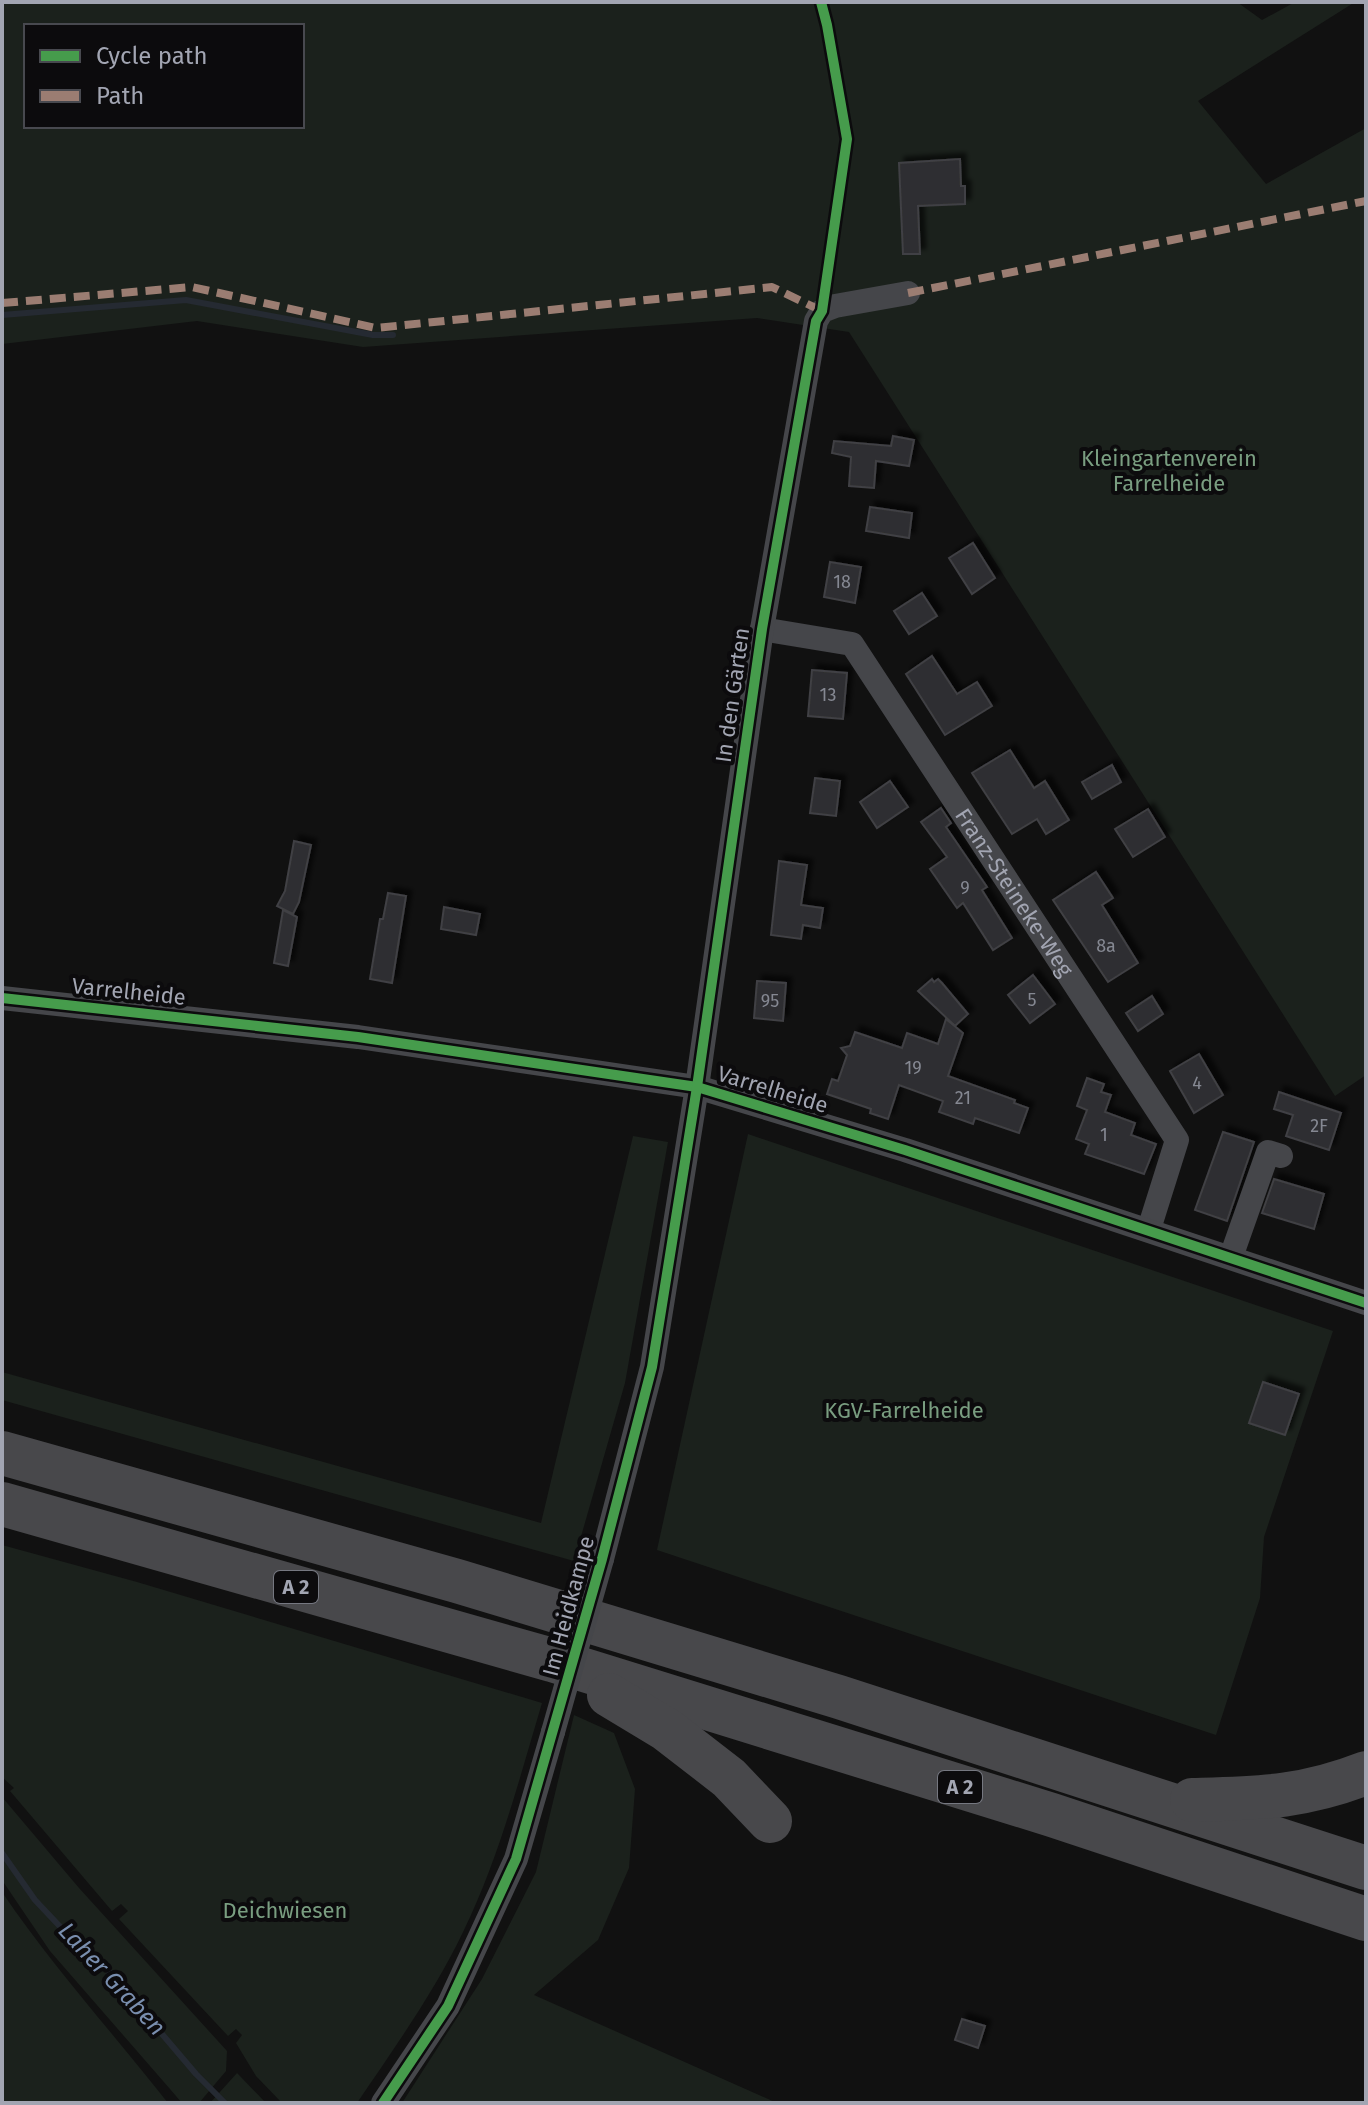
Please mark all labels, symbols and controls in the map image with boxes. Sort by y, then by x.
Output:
legend [24,24,304,128]
text: Cycle path [96,42,208,70]
text: Path [96,82,144,110]
park label: Kleingartenverein Farrelheide [1081,445,1257,497]
house number: 18 [833,571,851,593]
street label: In den Gärten [710,626,755,764]
house number: 13 [820,684,836,706]
street label: Franz-Steineke-Weg [949,803,1079,982]
house number: 9 [960,877,970,899]
house number: 8a [1096,935,1116,957]
street label: Varrelheide [71,972,187,1011]
house number: 5 [1027,989,1037,1011]
house number: 95 [761,990,779,1012]
house number: 19 [904,1057,922,1079]
street label: Varrelheide [714,1060,831,1119]
house number: 4 [1192,1072,1202,1094]
house number: 21 [955,1087,971,1109]
house number: 2F [1310,1115,1328,1137]
house number: 1 [1100,1124,1108,1146]
park label: KGV-Farrelheide [824,1397,984,1424]
street label: Im Heidkampe [537,1533,600,1679]
road number: A 2 [274,1571,318,1603]
road number: A 2 [938,1771,982,1803]
park label: Deichwiesen [223,1897,347,1924]
water label: Laher Graben [53,1917,171,2041]

